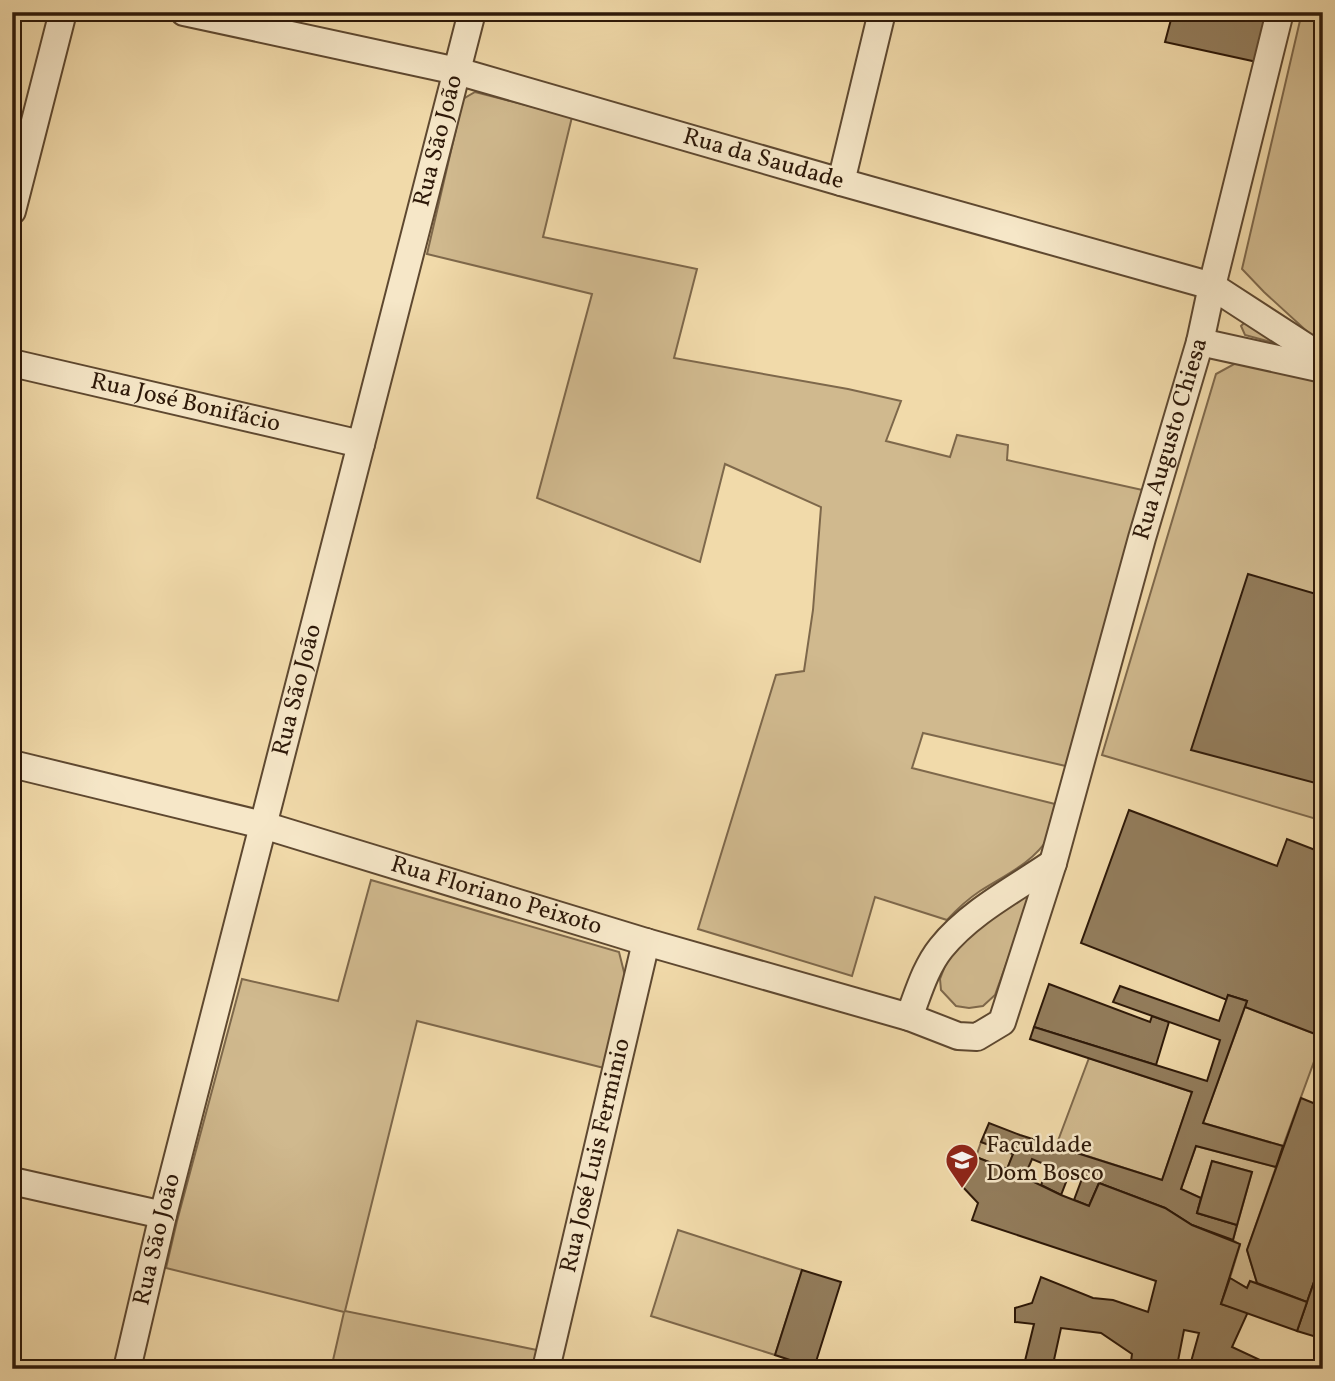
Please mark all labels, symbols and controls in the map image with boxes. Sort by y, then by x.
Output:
street label: Rua São João [406,71,472,211]
street label: Rua da Saudade [679,120,848,199]
street label: Rua Augusto Chiesa [1125,334,1217,544]
street label: Rua José Bonifácio [87,365,284,442]
street label: Rua São João [265,621,331,760]
street label: Rua Floriano Peixoto [386,848,606,944]
street label: Rua José Luis Ferminio [552,1035,640,1276]
place label: Faculdade Dom Bosco [986,1129,1104,1191]
school or university icon: Faculdade Dom Bosco [943,1141,981,1190]
street label: Rua São João [125,1170,190,1309]

